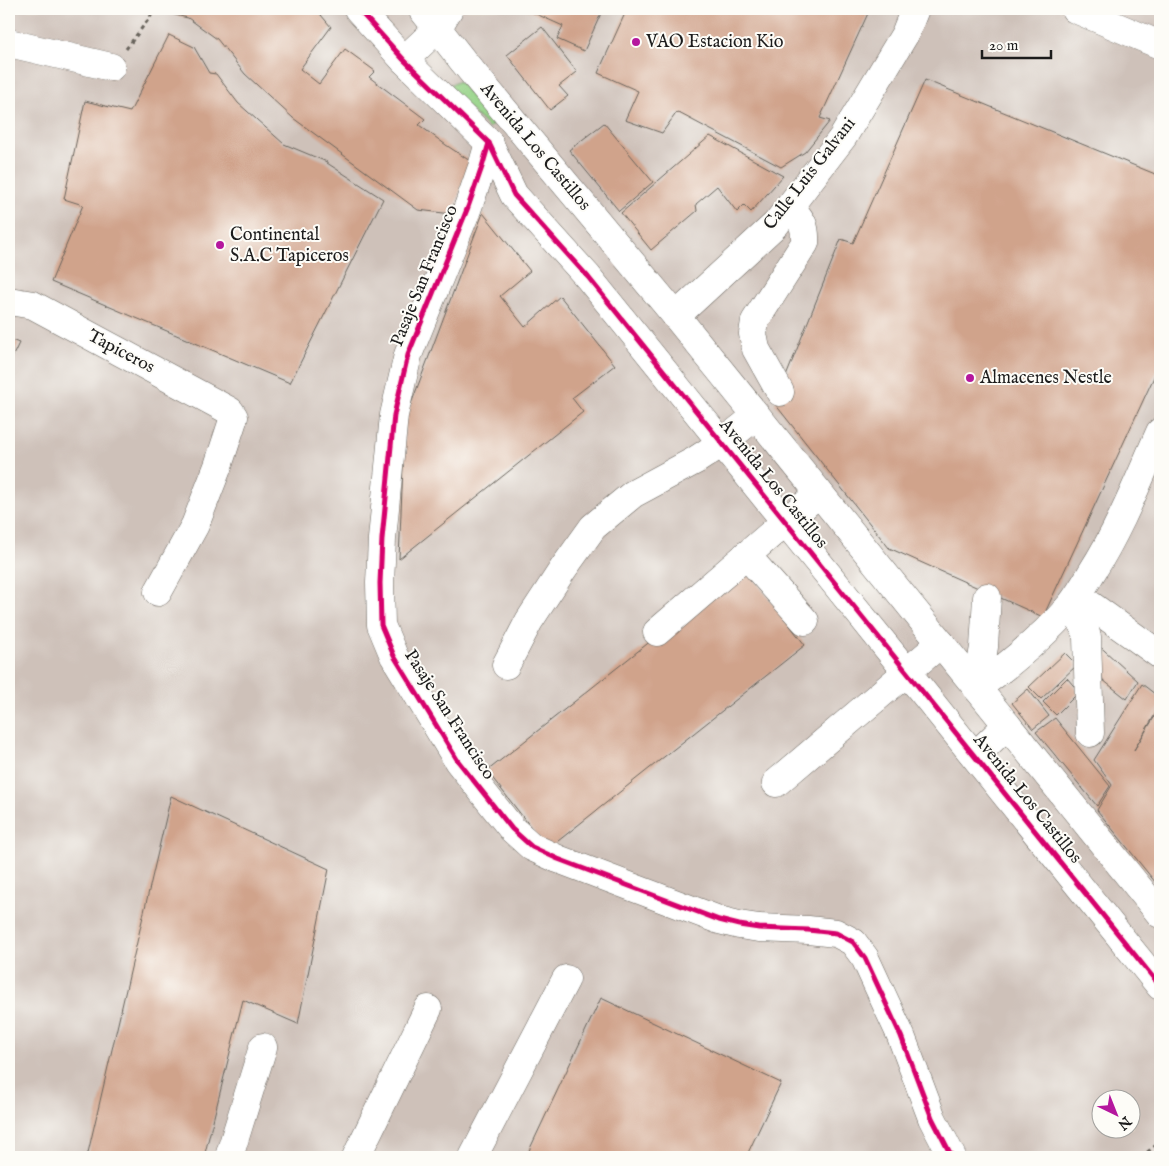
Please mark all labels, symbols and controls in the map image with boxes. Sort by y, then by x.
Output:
scale bar [982,28,1050,60]
place label: VAO Estacion Kio [645,31,784,54]
marker: VAO Estacion Kio [630,36,642,48]
text: 20 m [989,36,1019,55]
street label: Avenida Los Castillos [474,77,595,216]
street label: Calle Luis Galvani [759,113,861,235]
street label: Pasaje San Francisco [386,202,464,350]
place label: Continental S.A.C Tapiceros [230,224,349,268]
marker: Continental S.A.C Tapiceros [214,239,226,251]
street label: Tapiceros [84,325,158,379]
place label: Almacenes Nestle [979,367,1112,390]
marker: Almacenes Nestle [964,372,976,384]
street label: Avenida Los Castillos [713,414,832,554]
street label: Pasaje San Francisco [398,646,500,785]
street label: Avenida Los Castillos [967,729,1086,869]
north arrow [1092,1088,1142,1138]
text: N [1114,1111,1135,1133]

